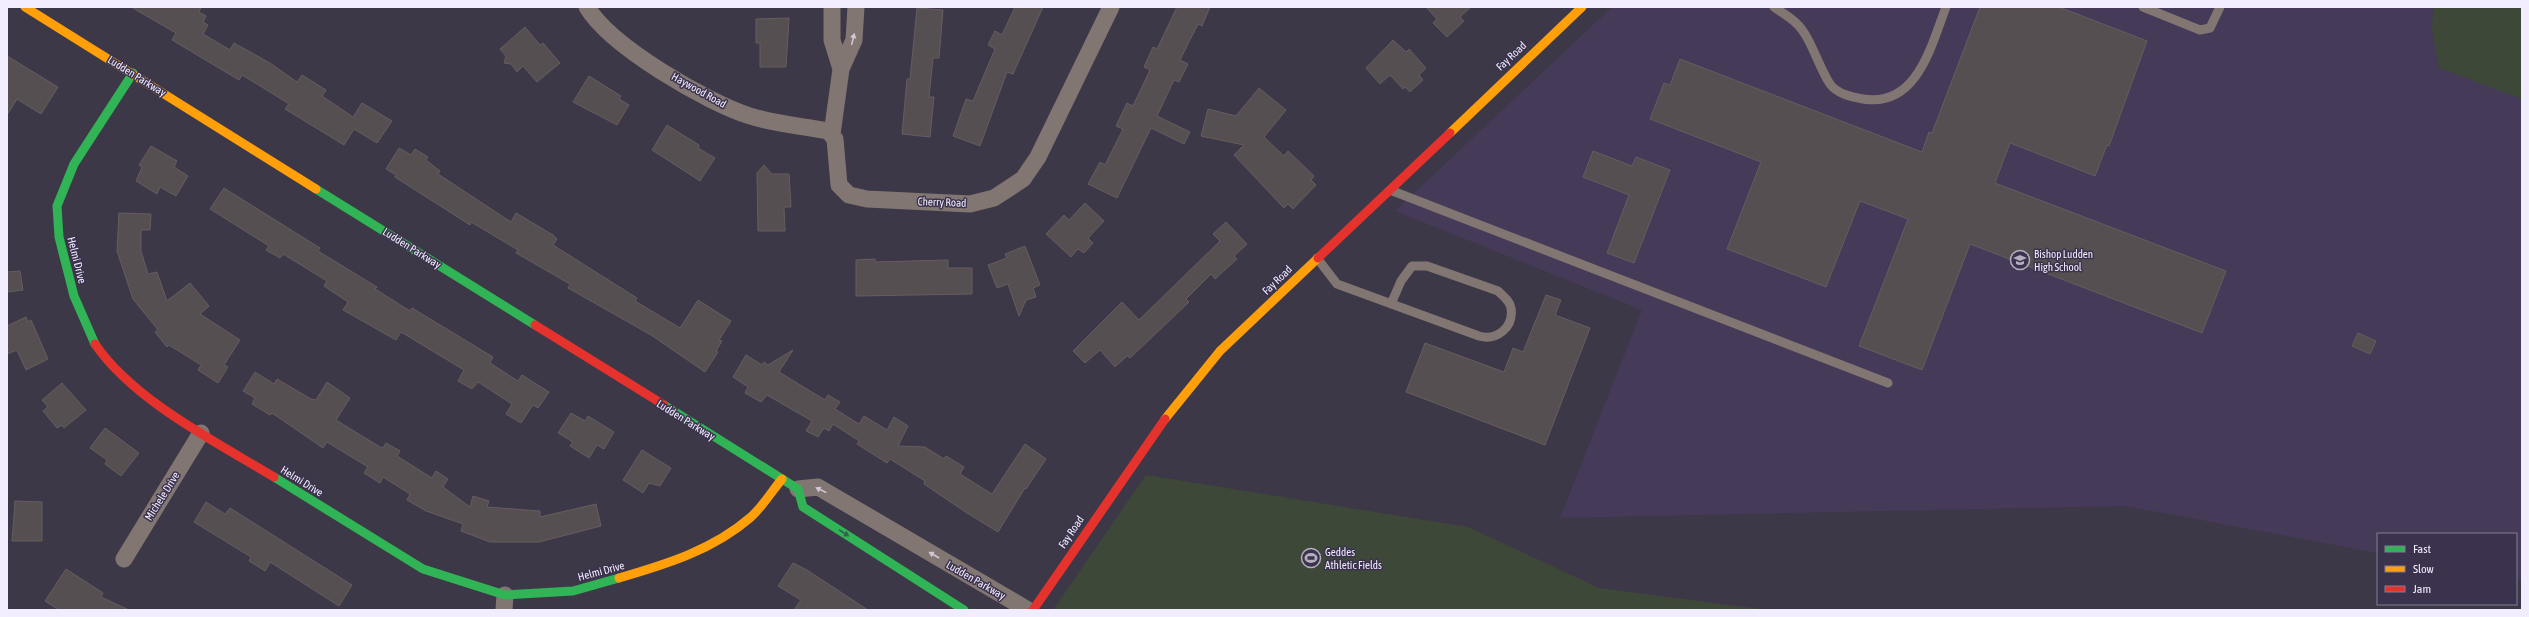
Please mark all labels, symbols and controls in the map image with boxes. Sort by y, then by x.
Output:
one-way arrow [850,33,856,45]
street label: Fay Road [1494,39,1528,73]
street label: Ludden Parkway [106,53,169,99]
street label: Haywood Road [670,70,728,110]
street label: Cherry Road [917,195,967,209]
street label: Ludden Parkway [381,225,444,271]
street label: Helmi Drive [65,235,89,285]
place label: Bishop Ludden High School [2034,248,2093,273]
school or university icon: Bishop Ludden High School [2009,249,2031,271]
street label: Fay Road [1260,263,1294,297]
street label: Ludden Parkway [655,397,718,443]
street label: Helmi Drive [279,463,325,499]
street label: Michele Drive [142,470,182,522]
one-way arrow [816,487,827,493]
street label: Fay Road [1056,514,1086,550]
one-way arrow [839,529,849,537]
legend [2377,533,2517,605]
text: Fast [2413,542,2431,556]
place label: Geddes Athletic Fields [1325,546,1382,571]
sports icon: Geddes Athletic Fields [1300,547,1322,569]
one-way arrow [929,551,939,559]
street label: Ludden Parkway [944,558,1008,602]
street label: Helmi Drive [576,559,626,583]
text: Slow [2413,562,2434,576]
text: Jam [2413,582,2431,596]

